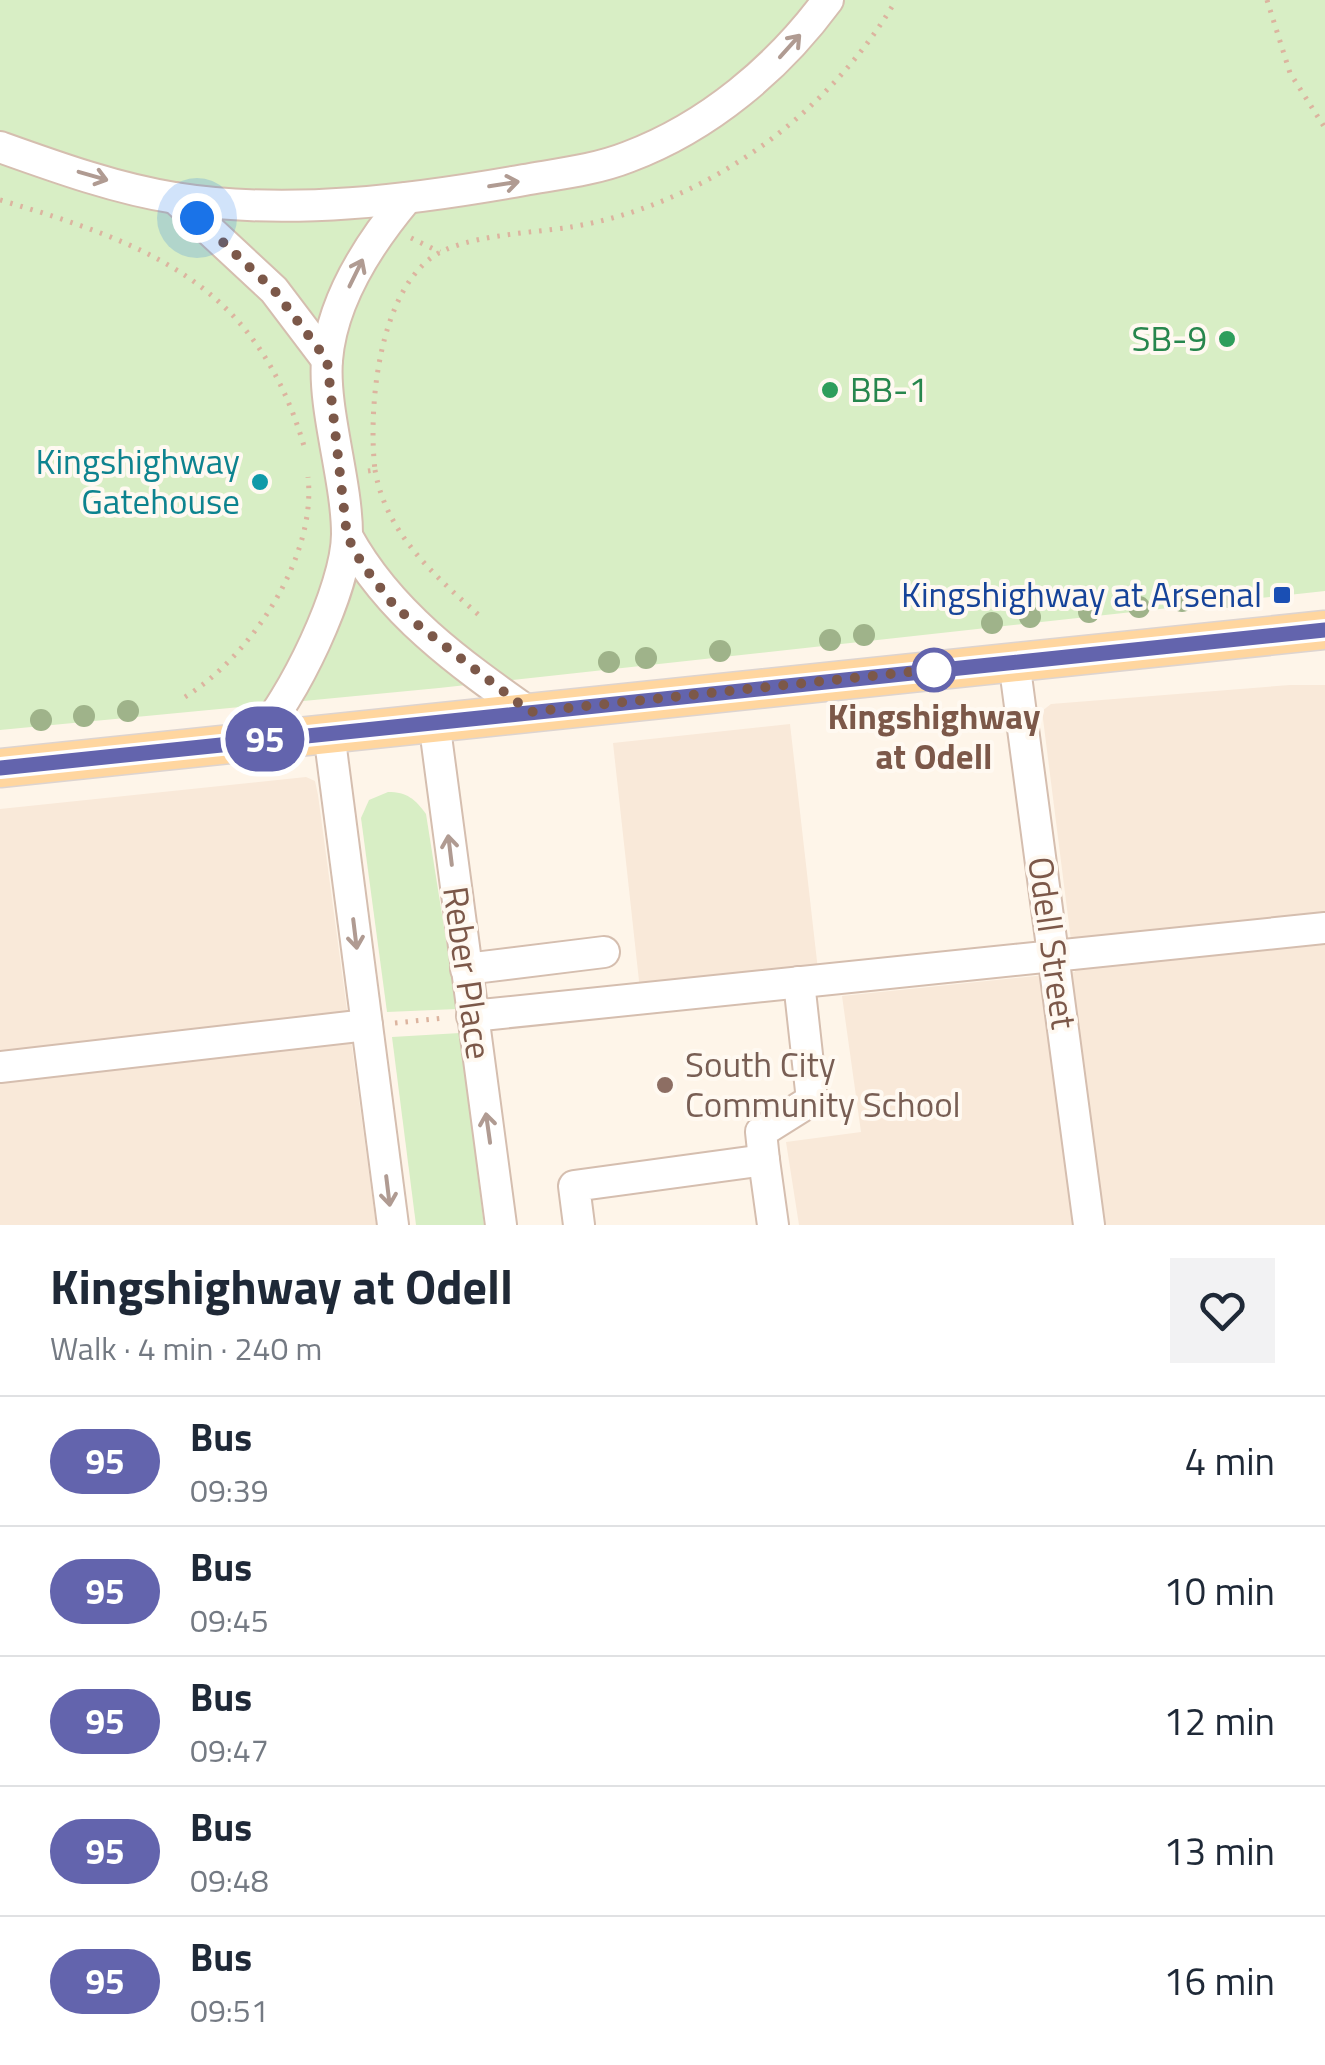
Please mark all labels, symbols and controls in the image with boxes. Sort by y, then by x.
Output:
one-way arrow [778,35,802,59]
one-way arrow [77,168,108,186]
one-way arrow [487,174,520,192]
your location [172,193,222,243]
one-way arrow [347,259,366,289]
place label: SB-9 [1132,311,1207,365]
marker: SB-9 [1216,328,1238,350]
place label: BB-1 [850,362,928,416]
marker: BB-1 [819,379,841,401]
place label: Kingshighway Gatehouse [36,434,240,528]
marker: Kingshighway Gatehouse [249,471,271,493]
place label: Kingshighway at Arsenal [901,567,1262,621]
marker: Kingshighway at Arsenal [1271,584,1293,606]
marker: Kingshighway at Odell [913,649,955,691]
place label: Kingshighway at Odell [828,689,1040,783]
line badge: 95 [220,706,310,772]
text: 95 [245,712,285,766]
one-way arrow [441,834,459,866]
street label: Odell Street [1014,853,1092,1032]
street label: Reber Place [429,883,507,1063]
one-way arrow [346,917,365,949]
place label: South City Community School [685,1037,961,1131]
marker: South City Community School [654,1074,676,1096]
one-way arrow [478,1113,496,1145]
one-way arrow [380,1175,398,1207]
text: Kingshighway at Odell [50,1250,513,1323]
button: heart [1170,1258,1275,1363]
text: Walk · 4 min · 240 m [50,1324,322,1372]
text: Bus [190,1408,252,1466]
text: 4 min [1185,1432,1275,1490]
text: 95 [85,1434,125,1488]
text: 09:39 [190,1466,269,1514]
text: Bus [190,1538,252,1596]
text: 10 min [1164,1562,1275,1620]
text: 95 [85,1564,125,1618]
text: 09:45 [190,1596,269,1644]
text: Bus [190,1668,252,1726]
text: 12 min [1164,1692,1275,1750]
text: 95 [85,1694,125,1748]
text: 09:47 [190,1726,269,1774]
text: Bus [190,1798,252,1856]
text: 13 min [1164,1822,1275,1880]
text: 95 [85,1824,125,1878]
text: 09:48 [190,1856,269,1904]
text: Bus [190,1928,252,1986]
text: 16 min [1164,1952,1275,2010]
text: 95 [85,1954,125,2008]
text: 09:51 [190,1986,269,2034]

